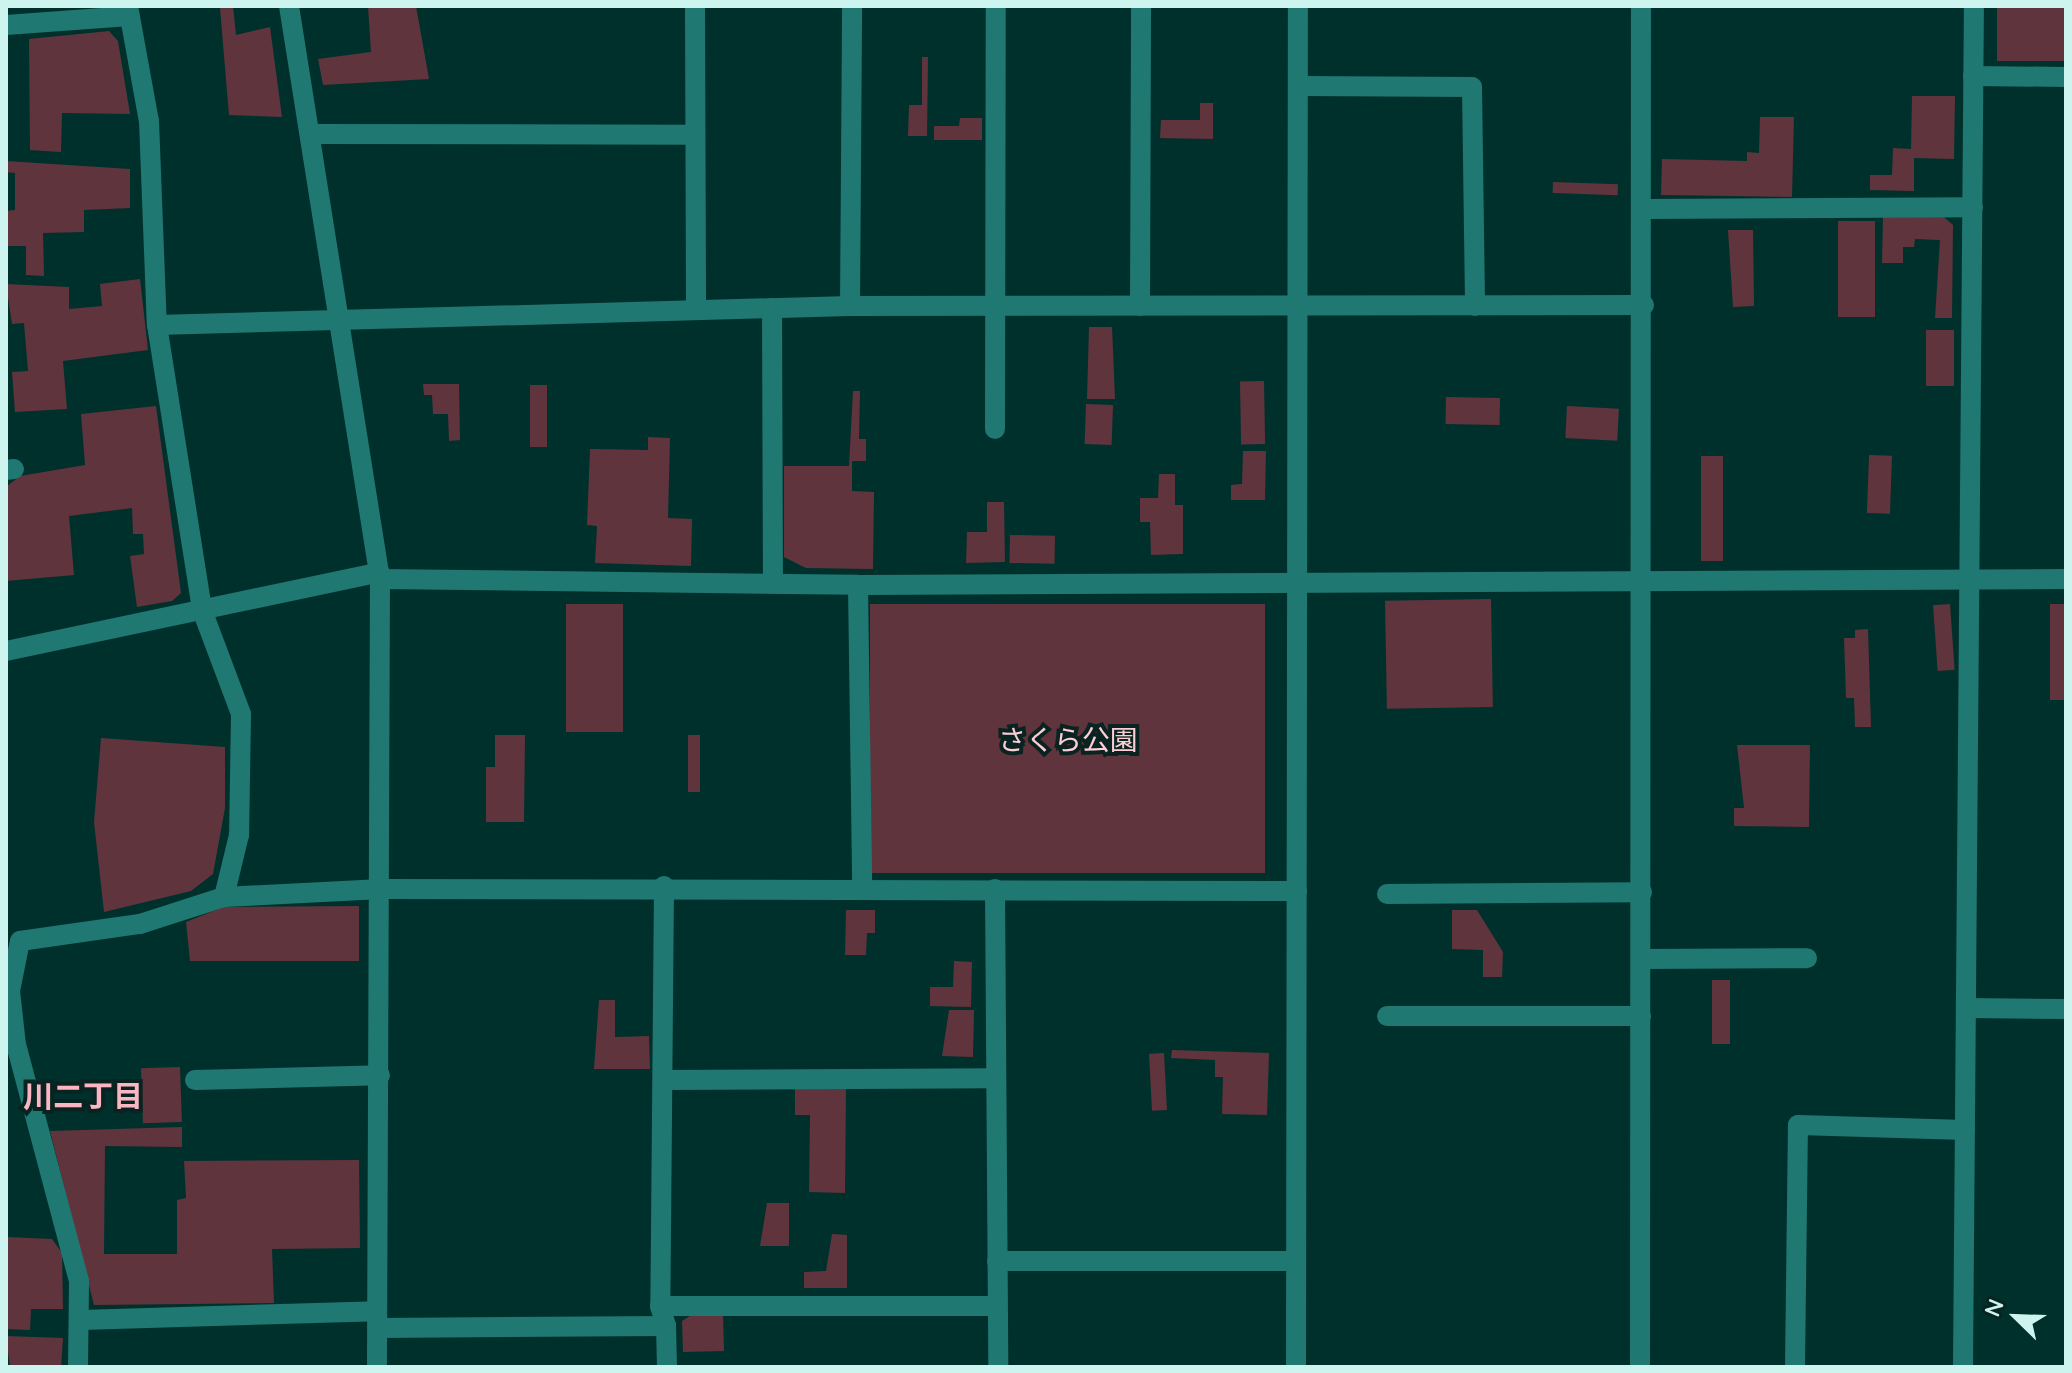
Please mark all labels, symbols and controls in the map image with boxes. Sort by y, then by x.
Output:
park label: さくら公園 [998,723,1138,757]
district label: 川二丁目 [23,1078,143,1114]
north arrow [1976,1277,2056,1357]
text: N [1978,1295,2010,1321]

